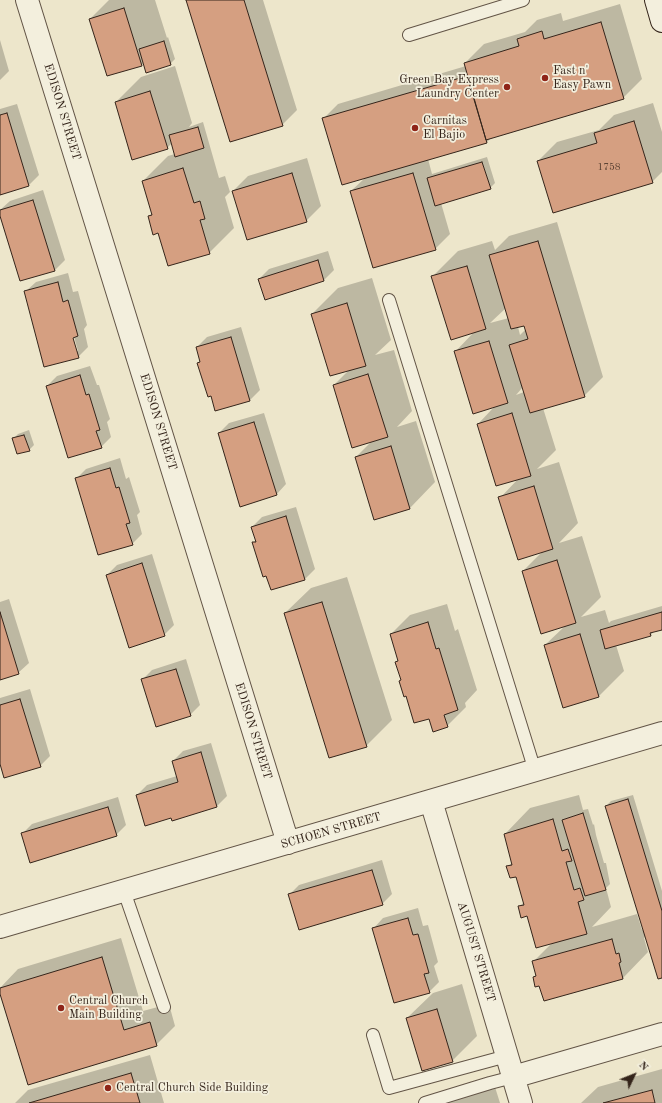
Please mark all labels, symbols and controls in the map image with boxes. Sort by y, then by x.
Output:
street label: EDISON STREET [40,62,84,162]
place label: Fast n' Easy Pawn [553,64,611,92]
place label: Green Bay Express Laundry Center [399,73,499,101]
marker: Fast n' Easy Pawn [540,73,550,83]
marker: Green Bay Express Laundry Center [502,82,512,92]
place label: Carnitas El Bajio [423,114,467,142]
marker: Carnitas El Bajio [410,123,420,133]
house number: 1758 [597,161,621,173]
street label: EDISON STREET [136,372,180,472]
street label: EDISON STREET [231,681,275,781]
street label: SCHOEN STREET [279,810,383,852]
street label: AUGUST STREET [454,900,498,1004]
place label: Central Church Main Building [69,994,148,1022]
marker: Central Church Main Building [56,1003,66,1013]
north arrow [614,1055,654,1095]
text: N [636,1060,650,1073]
place label: Central Church Side Building [116,1081,268,1095]
marker: Central Church Side Building [103,1083,113,1093]

